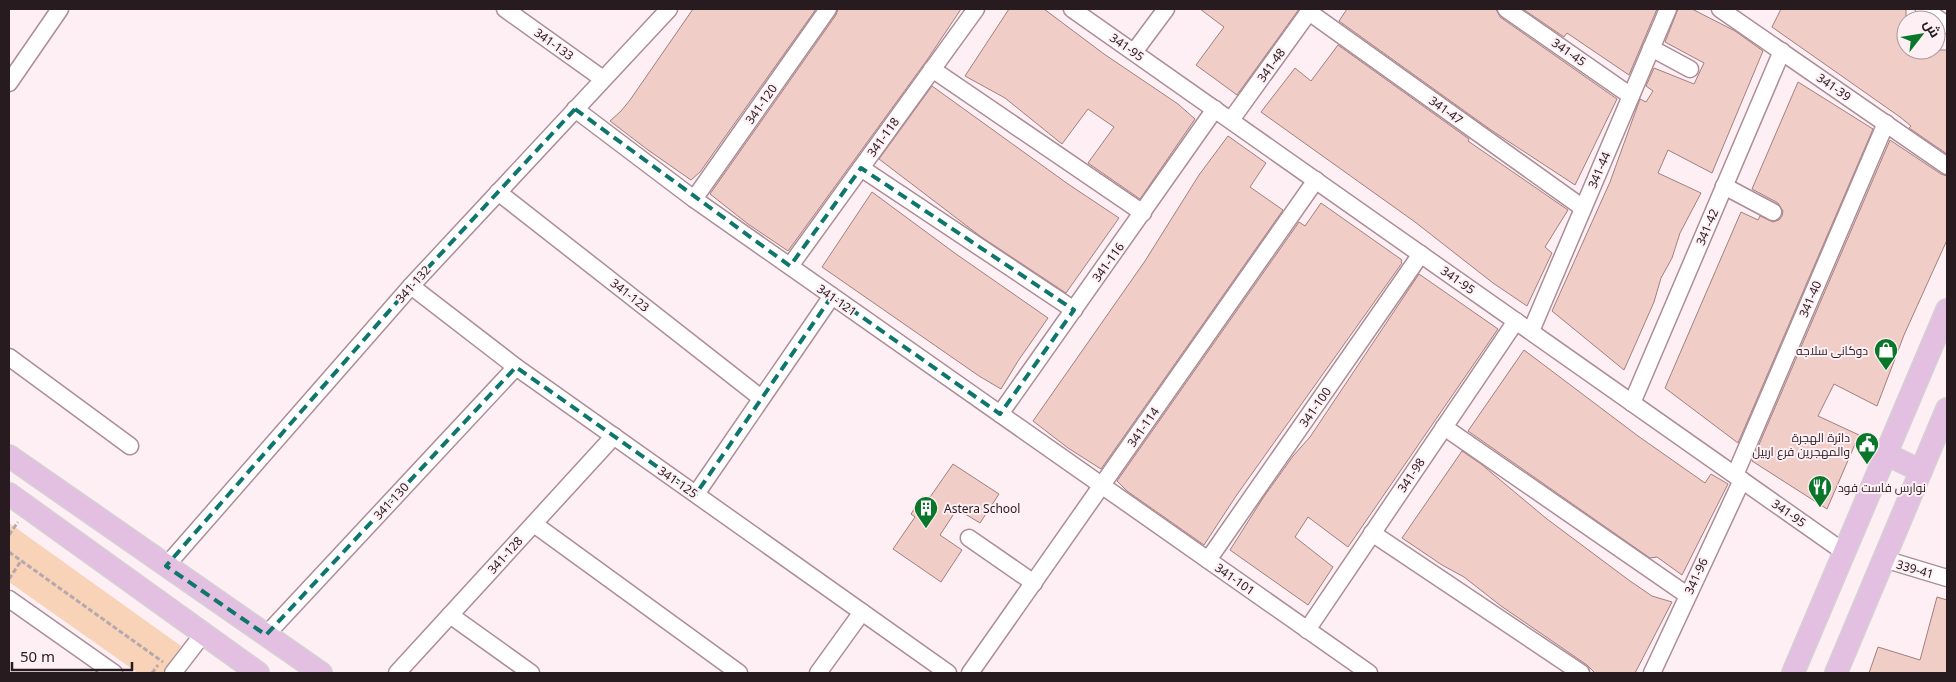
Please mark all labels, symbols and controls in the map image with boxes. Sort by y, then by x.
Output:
north arrow [1896,10,1946,60]
text: ش [1920,15,1945,41]
street label: 341-133 [531,24,577,64]
street label: 341-95 [1106,29,1148,65]
street label: 341-45 [1548,34,1590,70]
street label: 341-48 [1253,44,1289,85]
street label: 341-39 [1813,69,1855,105]
street label: 341-120 [741,81,781,127]
street label: 341-47 [1426,92,1467,128]
street label: 341-118 [863,114,903,160]
street label: 341-44 [1584,149,1614,191]
street label: 341-42 [1692,206,1722,248]
street label: 341-116 [1088,239,1128,285]
street label: 341-132 [392,261,434,306]
street label: 341-95 [1437,262,1479,298]
street label: 341-123 [607,274,653,316]
street label: 341-40 [1795,278,1825,320]
street label: 341-121 [814,280,860,320]
shop icon: دوكانى سلاجه [1873,337,1899,371]
place label: دوكانى سلاجه [1796,342,1868,359]
street label: 341-100 [1295,384,1335,430]
street label: 341-114 [1123,404,1163,450]
place label: دائرة الهجرة والمهجرين فرع اربيل [1752,429,1850,460]
public building icon: دائرة الهجرة والمهجرين فرع اربيل [1854,431,1880,465]
street label: 341-98 [1393,454,1429,496]
street label: 341-125 [655,462,701,502]
restaurant icon: نوارس فاست فود [1807,474,1833,508]
street label: 341-130 [369,479,413,523]
place label: نوارس فاست فود [1838,479,1926,496]
building icon: Astera School [913,495,939,529]
street label: 341-95 [1768,495,1810,531]
place label: Astera School [944,500,1020,517]
street label: 341-128 [484,532,526,577]
street label: 341-96 [1680,555,1712,597]
street label: 339-41 [1894,556,1936,582]
street label: 341-101 [1212,559,1258,599]
scale bar [12,640,132,672]
text: 50 m [20,646,55,666]

